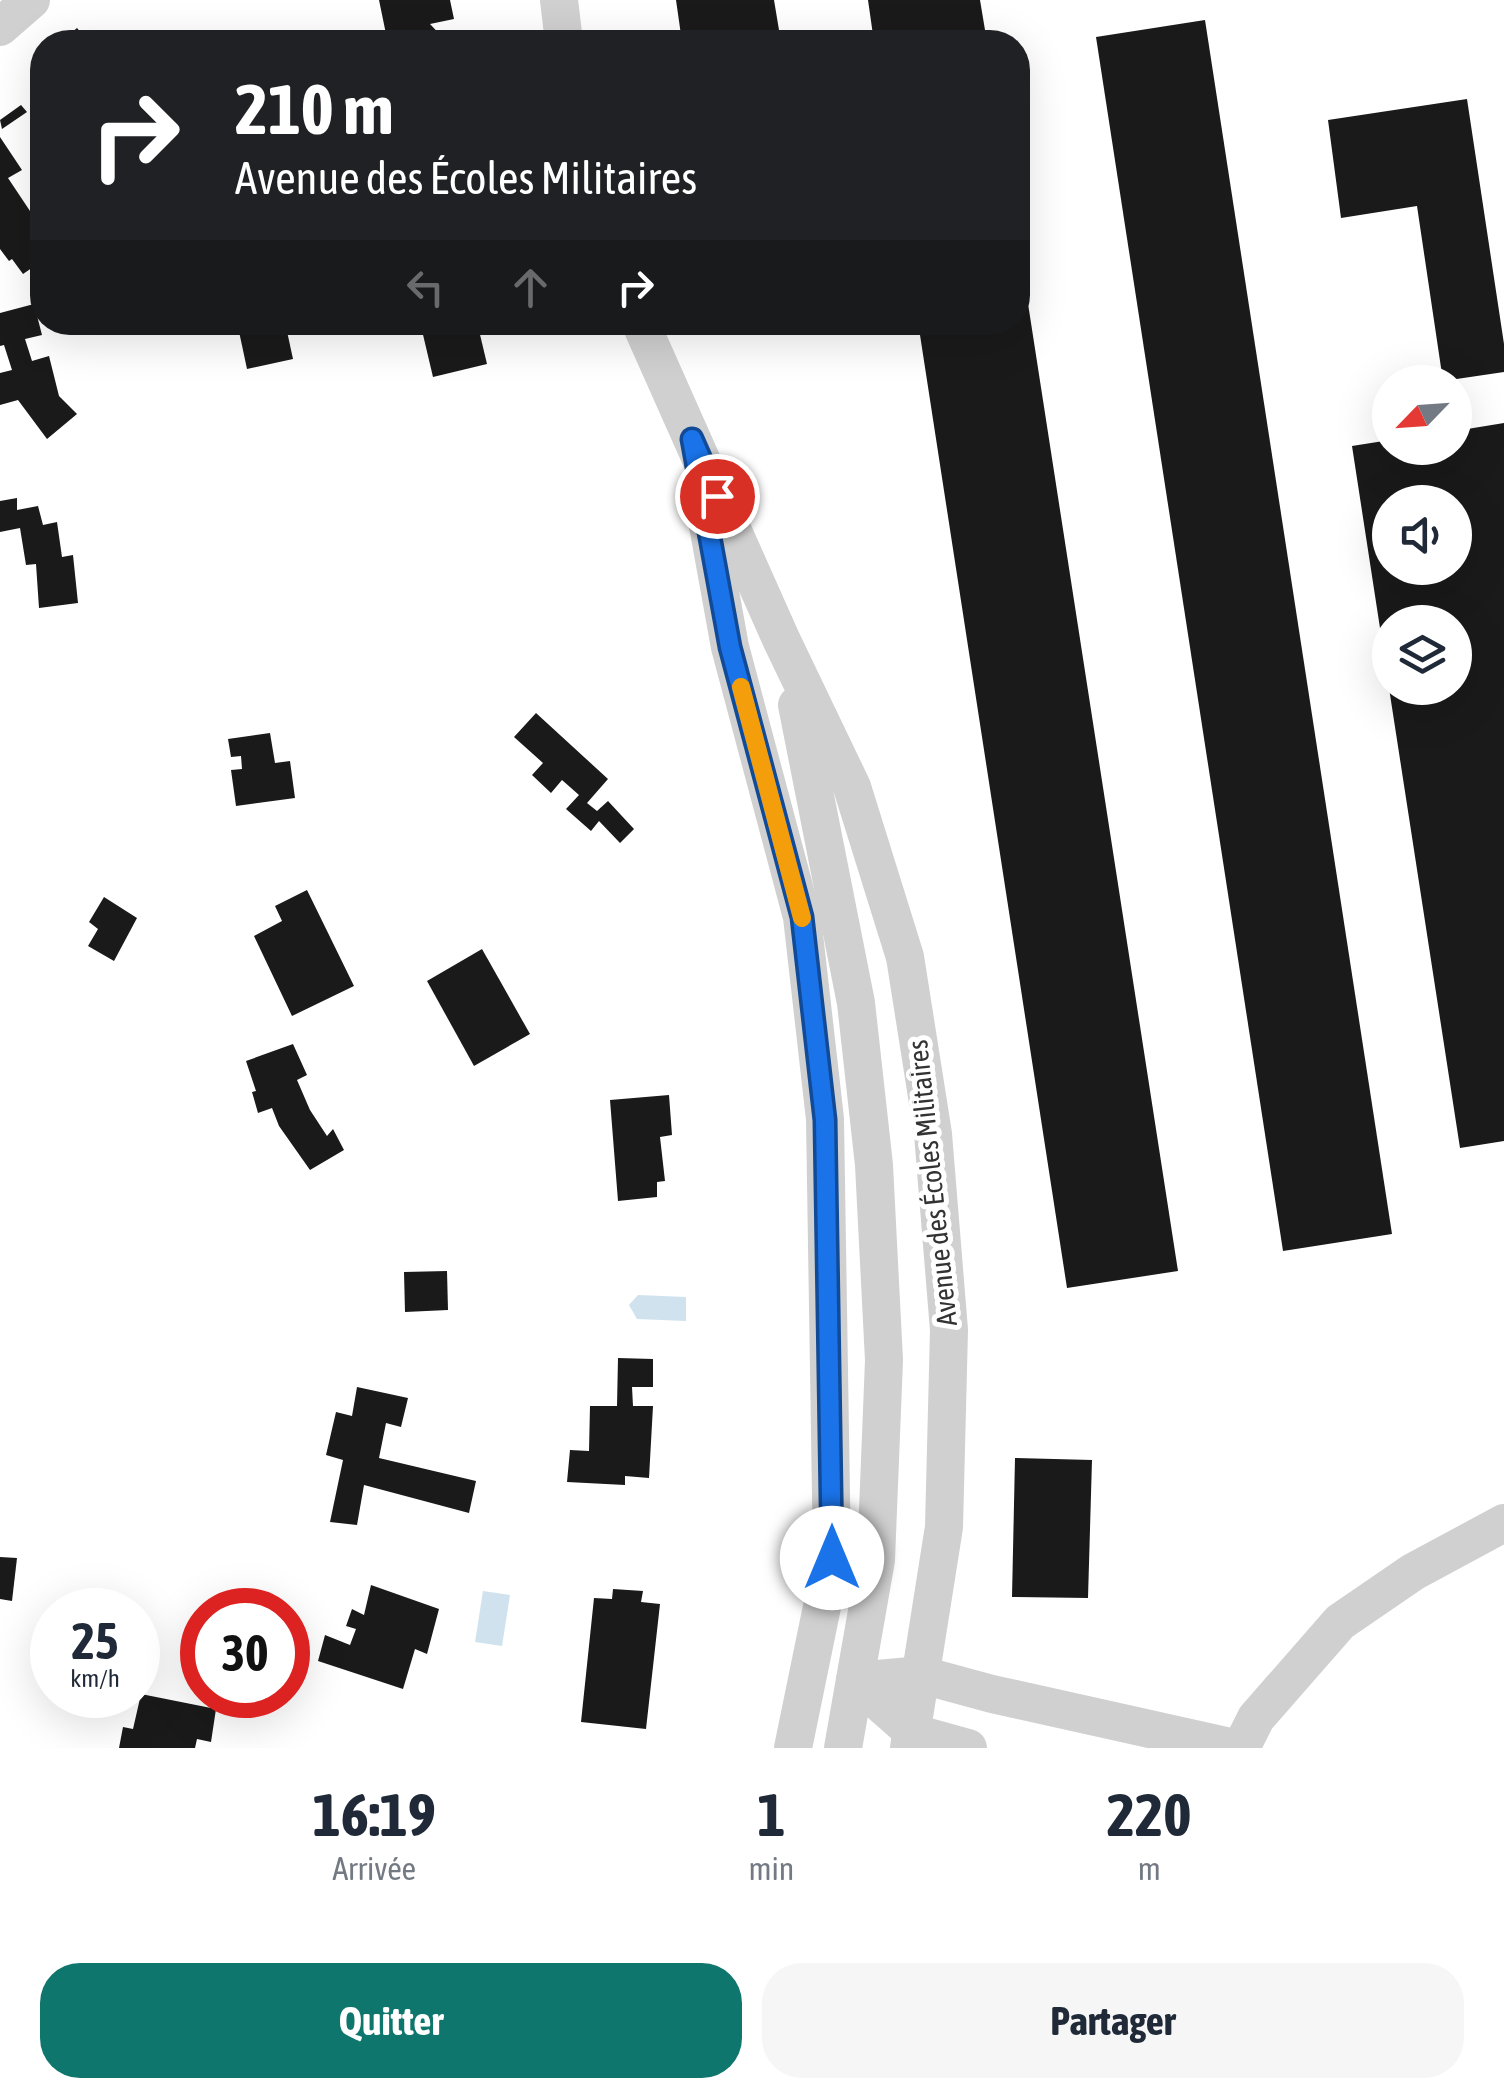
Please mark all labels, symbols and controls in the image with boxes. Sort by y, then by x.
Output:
text: 210 m [235,69,394,149]
icon: right [70,70,200,200]
text: Avenue des Écoles Militaires [235,152,697,204]
icon: left [398,260,453,315]
icon: ahead [503,260,558,315]
icon: right [608,260,663,315]
north arrow [1372,365,1472,465]
map controls [1372,365,1472,705]
pin [675,454,760,539]
icon: arrive [690,469,745,524]
button: sound [1372,485,1472,585]
button: layers [1372,605,1472,705]
street label: Avenue des Écoles Militaires [901,1038,963,1328]
position arrow [780,1506,884,1610]
speed limit sign: 30 [180,1588,310,1718]
text: 25 [71,1612,118,1670]
text: km/h [70,1664,120,1692]
text: 16:19 [312,1780,436,1849]
text: 1 [757,1780,786,1849]
text: 220 [1107,1780,1191,1849]
text: Arrivée [332,1850,416,1887]
text: min [748,1850,794,1887]
text: m [1138,1850,1161,1887]
button: Quitter [40,1963,742,2078]
button: Partager [762,1963,1464,2078]

